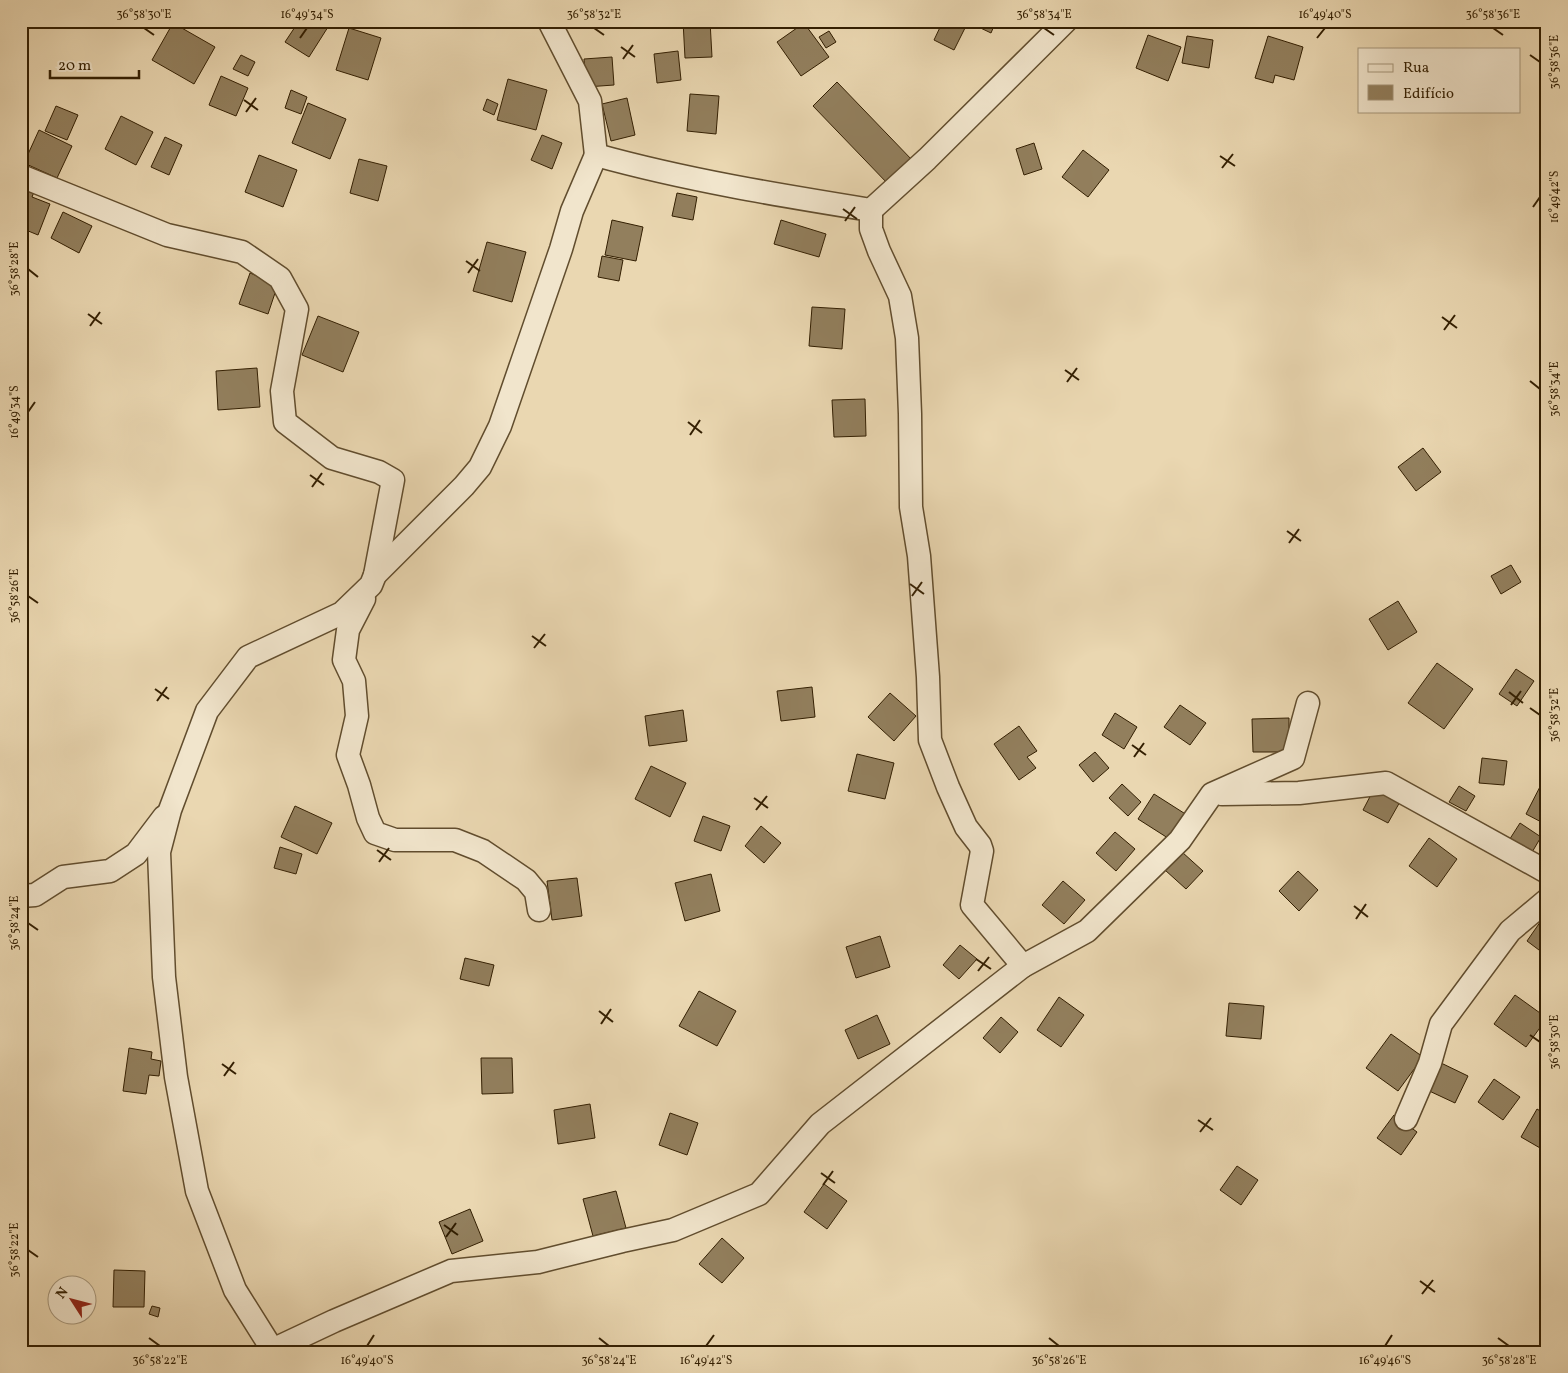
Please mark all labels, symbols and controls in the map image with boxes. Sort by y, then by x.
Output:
text: 36°58'30"E [116,7,172,23]
text: 16°49'34"S [280,7,334,23]
text: 36°58'32"E [567,7,621,23]
text: 36°58'34"E [1016,7,1072,23]
text: 16°49'40"S [1298,7,1352,23]
text: 36°58'36"E [1466,7,1520,23]
text: 36°58'36"E [1547,35,1563,89]
scale bar [50,48,139,80]
legend [1358,48,1520,112]
text: 20 m [58,56,91,77]
text: Rua [1403,58,1429,79]
text: Edifício [1403,84,1454,105]
text: 16°49'42"S [1547,171,1563,223]
text: 36°58'28"E [7,242,23,296]
text: 36°58'34"E [1547,361,1563,417]
text: 16°49'34"S [7,385,23,439]
text: 36°58'26"E [7,569,23,623]
text: 36°58'32"E [1547,688,1563,742]
text: 36°58'24"E [7,895,23,951]
text: 36°58'30"E [1547,1014,1563,1070]
text: 36°58'22"E [7,1223,23,1277]
north arrow [48,1276,98,1326]
text: N [52,1284,73,1303]
text: 36°58'22"E [133,1353,187,1369]
text: 16°49'40"S [340,1353,394,1369]
text: 36°58'24"E [581,1353,637,1369]
text: 16°49'42"S [680,1353,732,1369]
text: 36°58'26"E [1032,1353,1086,1369]
text: 16°49'46"S [1359,1353,1411,1369]
text: 36°58'28"E [1482,1353,1536,1369]

